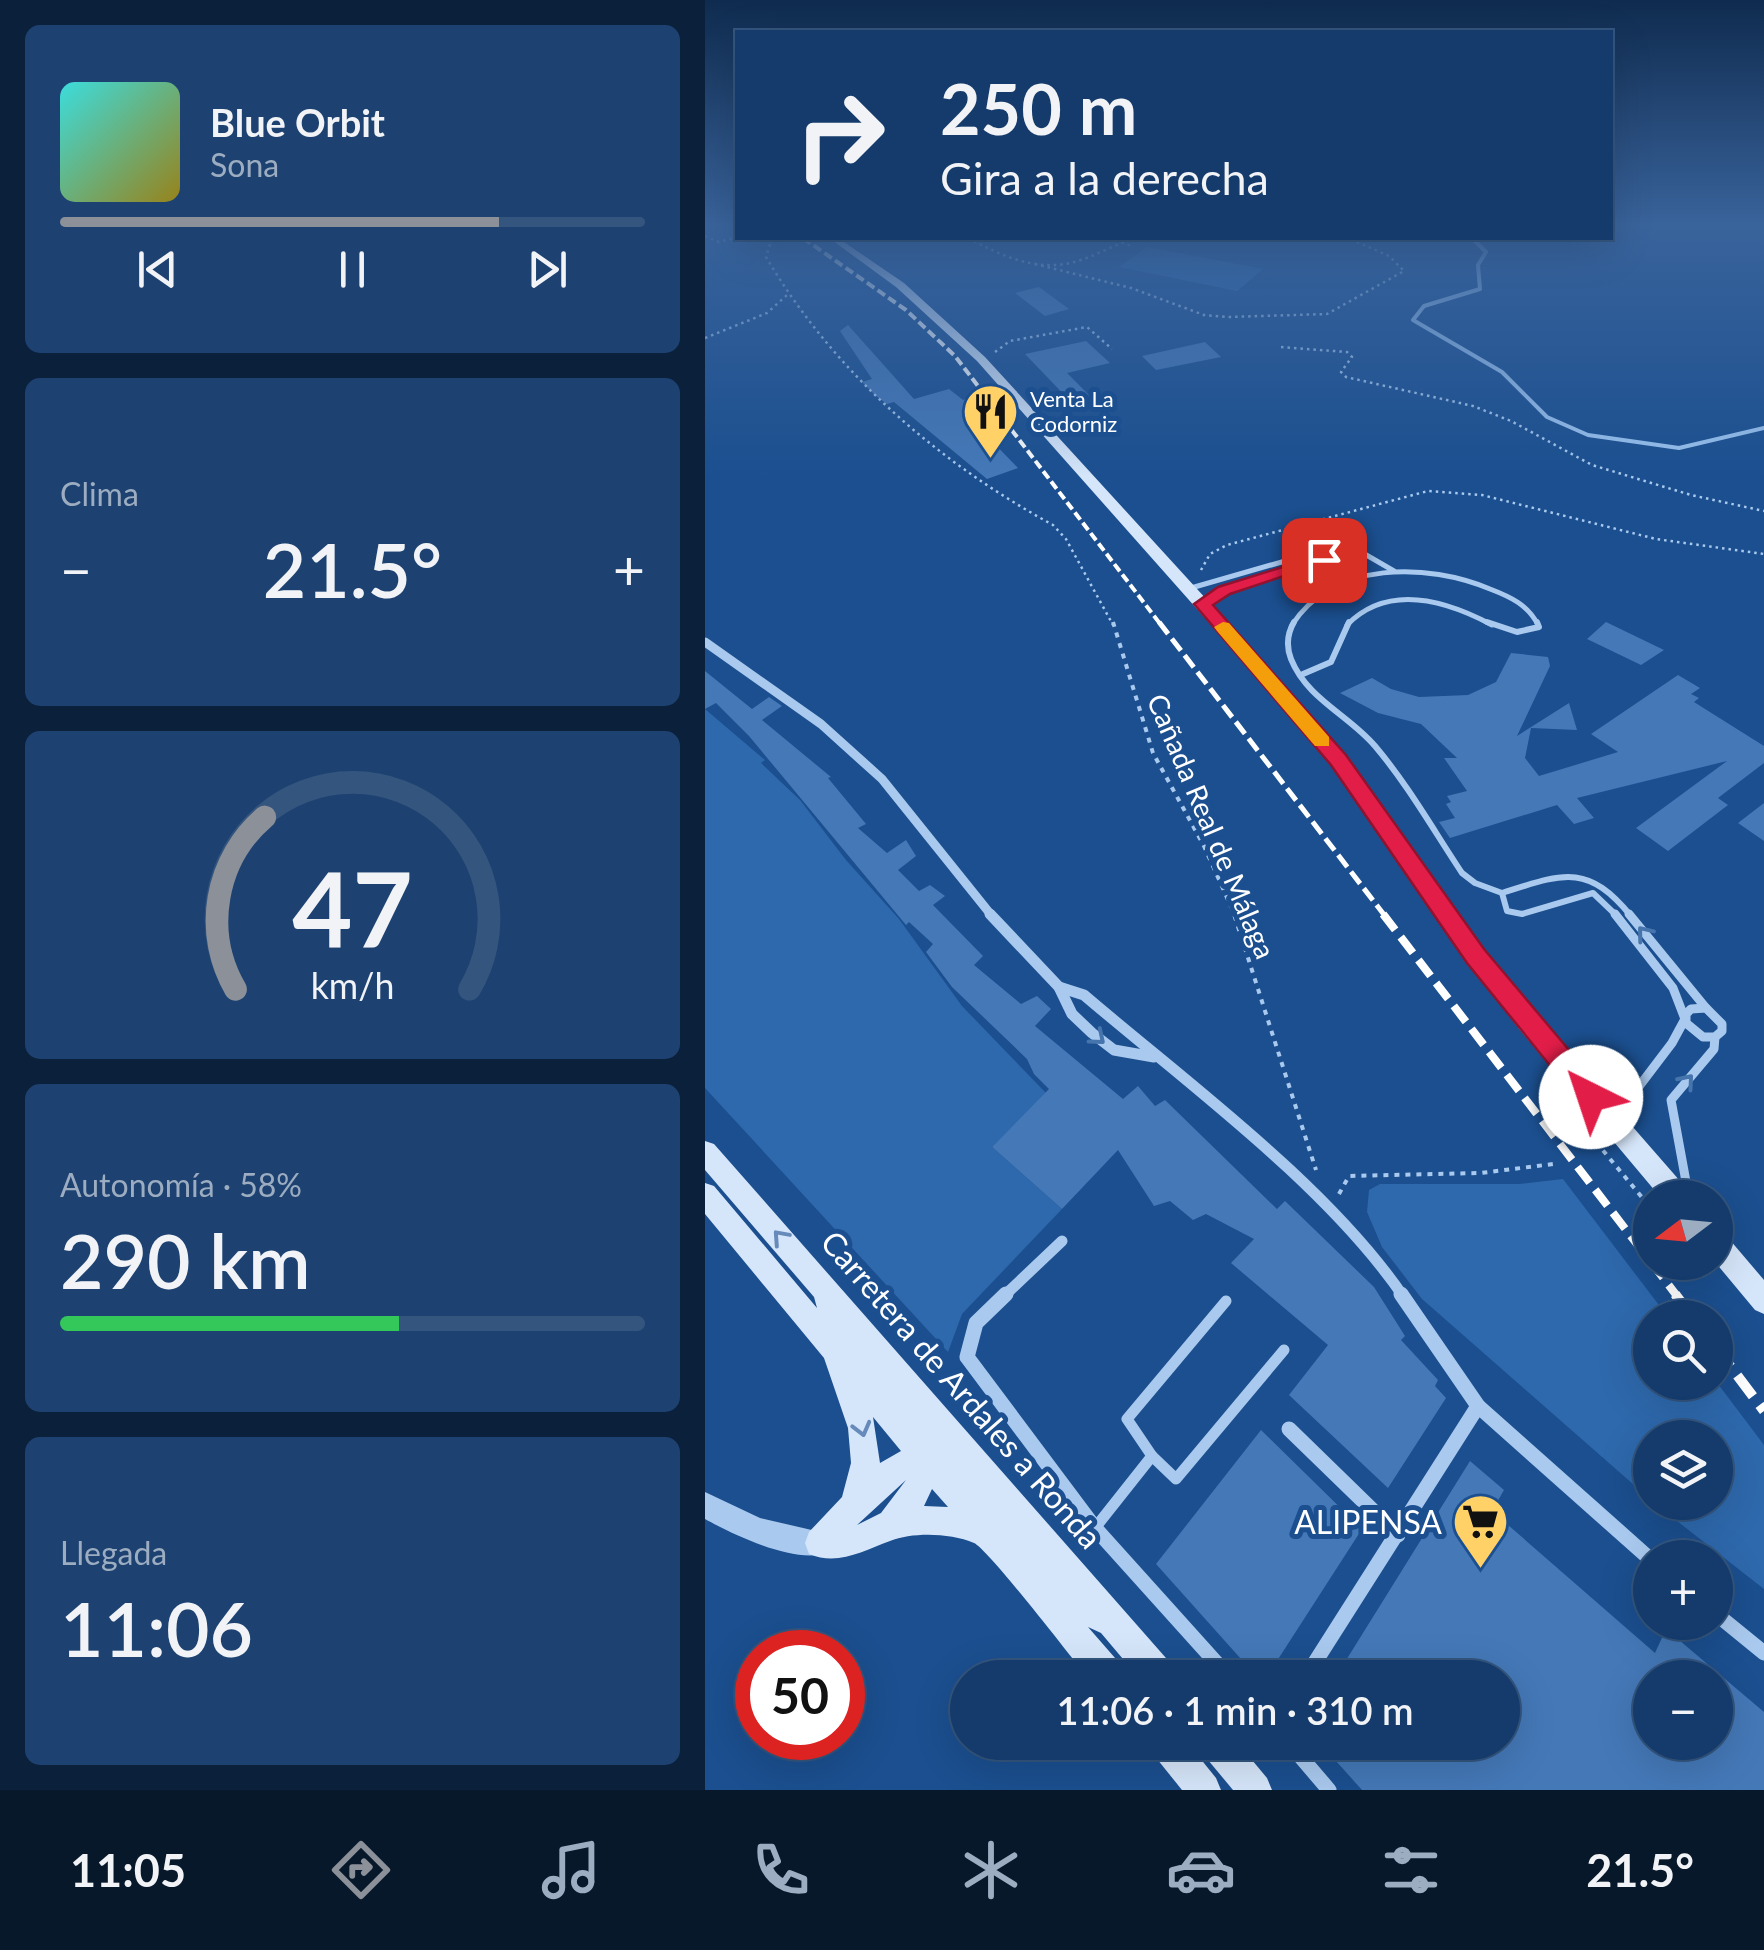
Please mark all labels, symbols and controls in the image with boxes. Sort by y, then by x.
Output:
text: 250 m [940,66,1137,150]
icon: right [775,70,905,200]
text: Blue Orbit [210,99,385,145]
text: Sona [210,145,279,184]
text: Gira a la derecha [940,151,1269,205]
icon: previous [130,242,185,297]
icon: pause [325,242,380,297]
icon: next [520,242,575,297]
restaurant icon: Venta La Codorniz [961,381,1021,460]
place label: Venta La Codorniz [1030,385,1117,437]
text: Clima [60,474,139,513]
pin [1282,518,1367,603]
text: 21.5° [263,524,442,614]
icon: arrive [1297,533,1352,588]
text: − [60,536,92,602]
text: + [613,536,645,602]
street label: Cañada Real de Málaga [1141,689,1283,963]
text: 47 [292,844,413,969]
one-way arrow [1638,926,1656,944]
text: km/h [311,964,394,1007]
one-way arrow [1087,1026,1105,1044]
position arrow [1539,1045,1643,1149]
one-way arrow [1675,1074,1693,1092]
text: Autonomía · 58% [60,1165,302,1204]
north arrow [1633,1180,1733,1280]
map controls [1633,1180,1733,1760]
text: 290 km [60,1215,311,1305]
street label: Carretera de Ardales a Ronda [813,1222,1111,1556]
one-way arrow [774,1230,792,1249]
button: search [1633,1300,1733,1400]
one-way arrow [850,1420,871,1438]
button: layers [1633,1420,1733,1520]
supermarket icon: ALIPENSA [1451,1491,1511,1570]
place label: ALIPENSA [1294,1502,1442,1541]
text: Llegada [60,1533,167,1572]
button: + [1633,1540,1733,1640]
text: 11:06 [60,1583,253,1673]
speed limit sign: 50 [735,1630,865,1760]
button: − [1633,1660,1733,1760]
text: 11:06 · 1 min · 310 m [1057,1687,1413,1733]
icon: directions [326,1835,396,1905]
icon: music [536,1835,606,1905]
icon: phone [746,1835,816,1905]
icon: climate [956,1835,1026,1905]
icon: car [1166,1835,1236,1905]
icon: filters [1376,1835,1446,1905]
text: 11:05 [70,1843,186,1897]
text: 21.5° [1586,1843,1694,1897]

